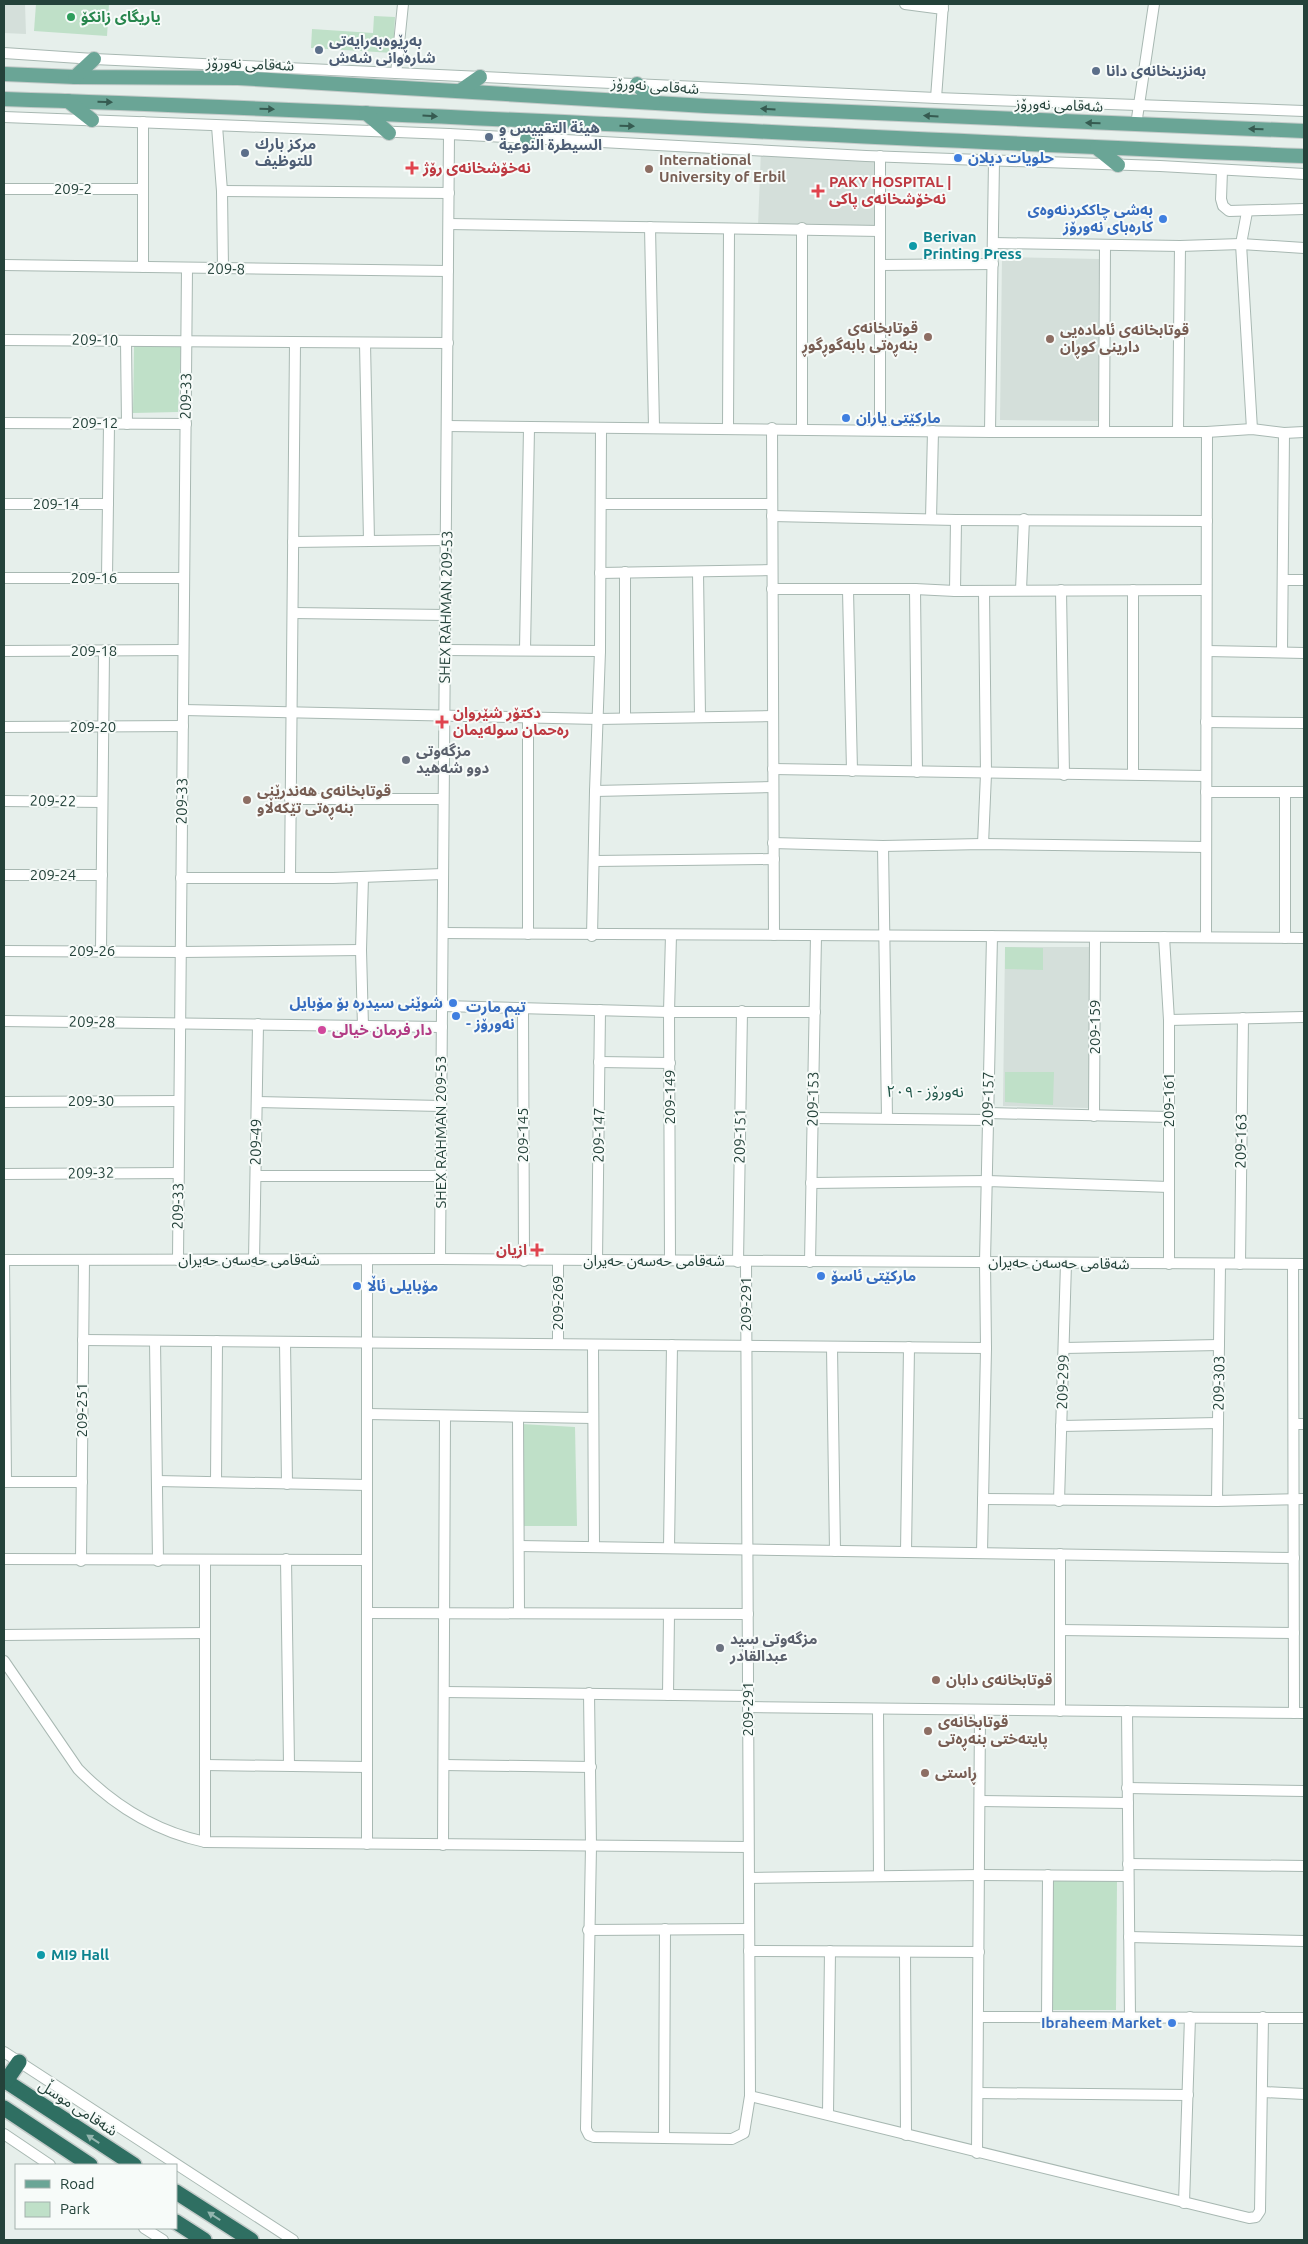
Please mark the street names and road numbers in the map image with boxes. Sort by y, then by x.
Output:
street label: شەقامی نەورۆز [205,53,295,75]
street label: شەقامی نەورۆز [609,74,700,98]
street label: شەقامی نەورۆز [1014,94,1104,116]
street label: 209-2 [54,180,92,197]
street label: 209-8 [207,260,245,277]
street label: 209-10 [72,331,118,348]
street label: 209-33 [177,373,194,419]
street label: 209-12 [72,414,118,431]
street label: 209-14 [33,495,79,512]
street label: SHEX RAHMAN 209-53 [436,530,455,684]
street label: 209-16 [71,569,117,586]
street label: 209-18 [71,642,117,659]
street label: 209-20 [70,718,116,735]
street label: 209-33 [173,778,190,824]
street label: 209-22 [30,792,76,809]
street label: 209-24 [30,866,76,883]
street label: 209-26 [69,942,115,959]
street label: 209-159 [1086,999,1103,1055]
street label: 209-28 [69,1013,115,1030]
street label: SHEX RAHMAN 209-53 [432,1056,449,1209]
street label: 209-149 [661,1069,678,1125]
street label: 209-153 [804,1071,821,1127]
street label: 209-157 [979,1071,996,1127]
street label: 209-161 [1160,1072,1177,1128]
street label: 209-30 [68,1092,114,1109]
street label: 209-145 [514,1107,531,1163]
street label: 209-147 [590,1107,607,1163]
street label: 209-151 [731,1108,748,1164]
street label: 209-163 [1232,1113,1249,1169]
street label: 209-49 [247,1119,264,1165]
street label: 209-32 [68,1164,114,1181]
street label: 209-33 [169,1183,186,1229]
street label: شەقامی حەسەن حەیران [178,1251,320,1269]
street label: شەقامی حەسەن حەیران [583,1252,725,1270]
street label: شەقامی حەسەن حەیران [988,1253,1130,1273]
street label: 209-269 [549,1275,566,1331]
street label: 209-291 [737,1276,754,1332]
street label: 209-299 [1053,1354,1072,1410]
street label: 209-303 [1210,1355,1227,1411]
street label: 209-251 [73,1382,90,1438]
street label: 209-291 [739,1681,756,1737]
street label: شەقامی موسڵ [35,2074,122,2140]

